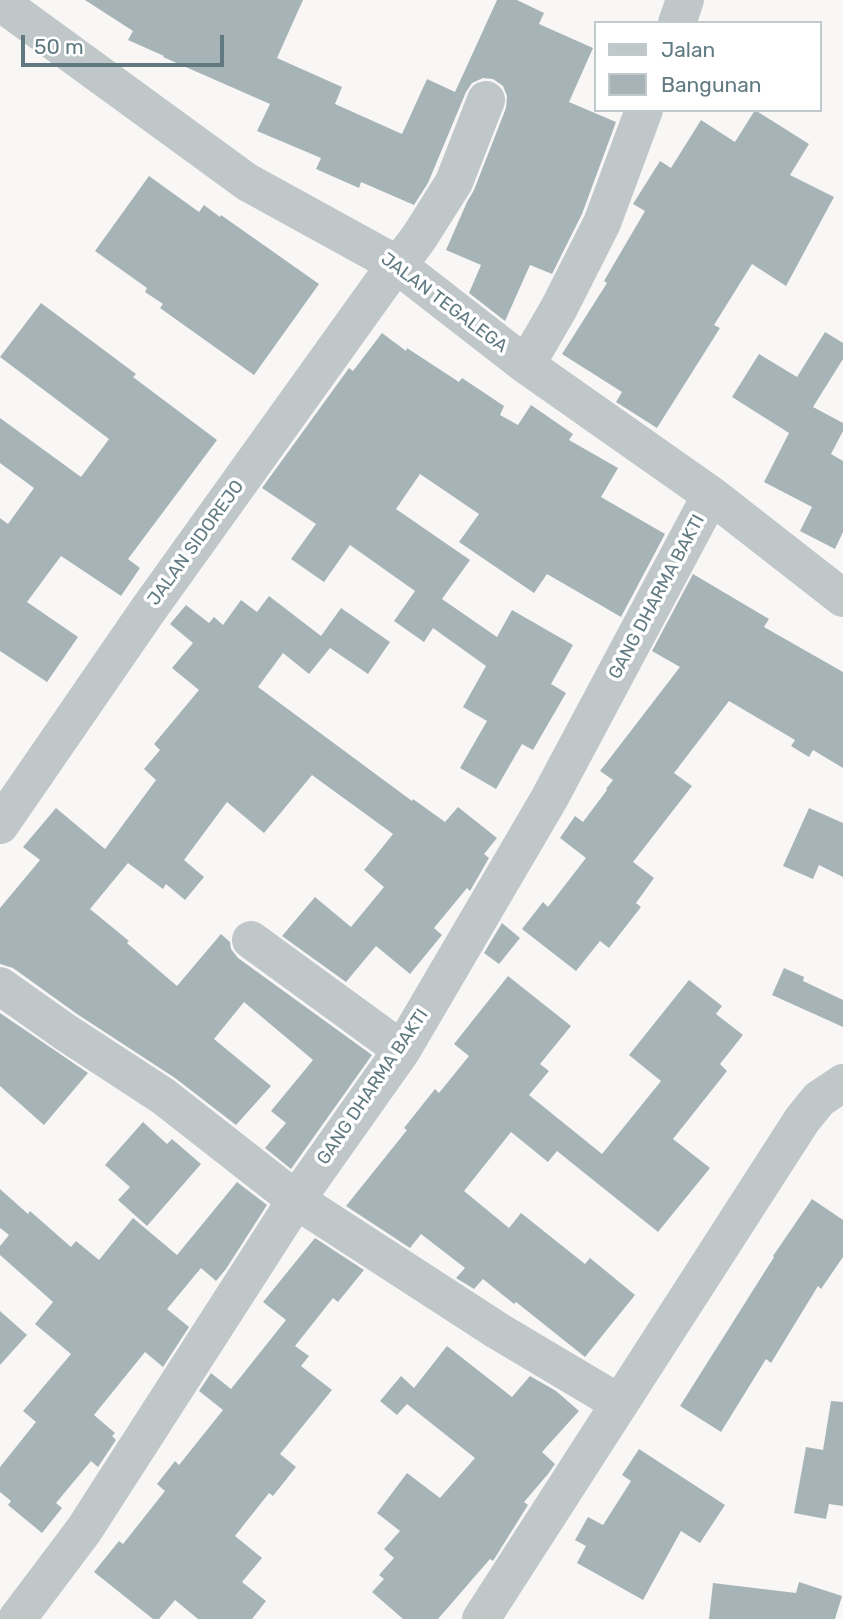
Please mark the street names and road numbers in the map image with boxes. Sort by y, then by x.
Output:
street label: JALAN TEGALEGA [377,248,511,358]
street label: JALAN SIDOREJO [143,476,249,610]
street label: GANG DHARMA BAKTI [604,511,710,683]
street label: GANG DHARMA BAKTI [313,1005,433,1169]

